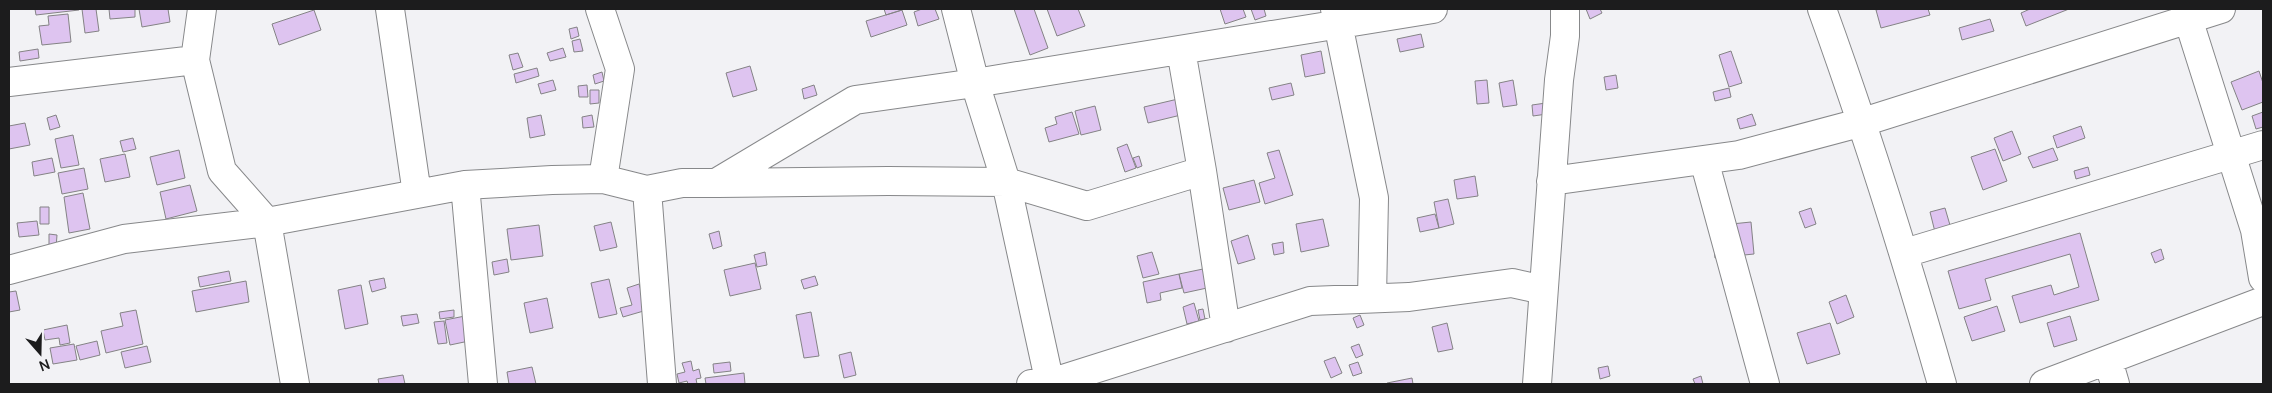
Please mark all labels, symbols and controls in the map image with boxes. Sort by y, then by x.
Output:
north arrow [15,328,65,378]
text: N [37,355,53,376]

